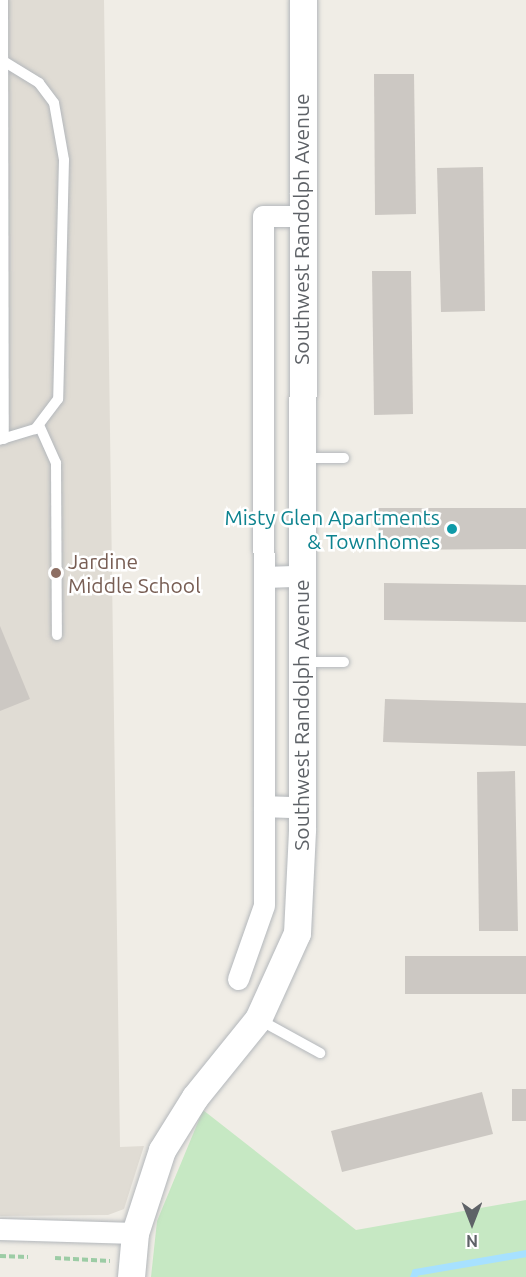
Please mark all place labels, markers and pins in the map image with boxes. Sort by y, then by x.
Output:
place label: Misty Glen Apartments & Townhomes [224,504,440,554]
marker: Misty Glen Apartments & Townhomes [445,522,459,536]
place label: Jardine Middle School [68,548,201,598]
marker: Jardine Middle School [49,566,63,580]

